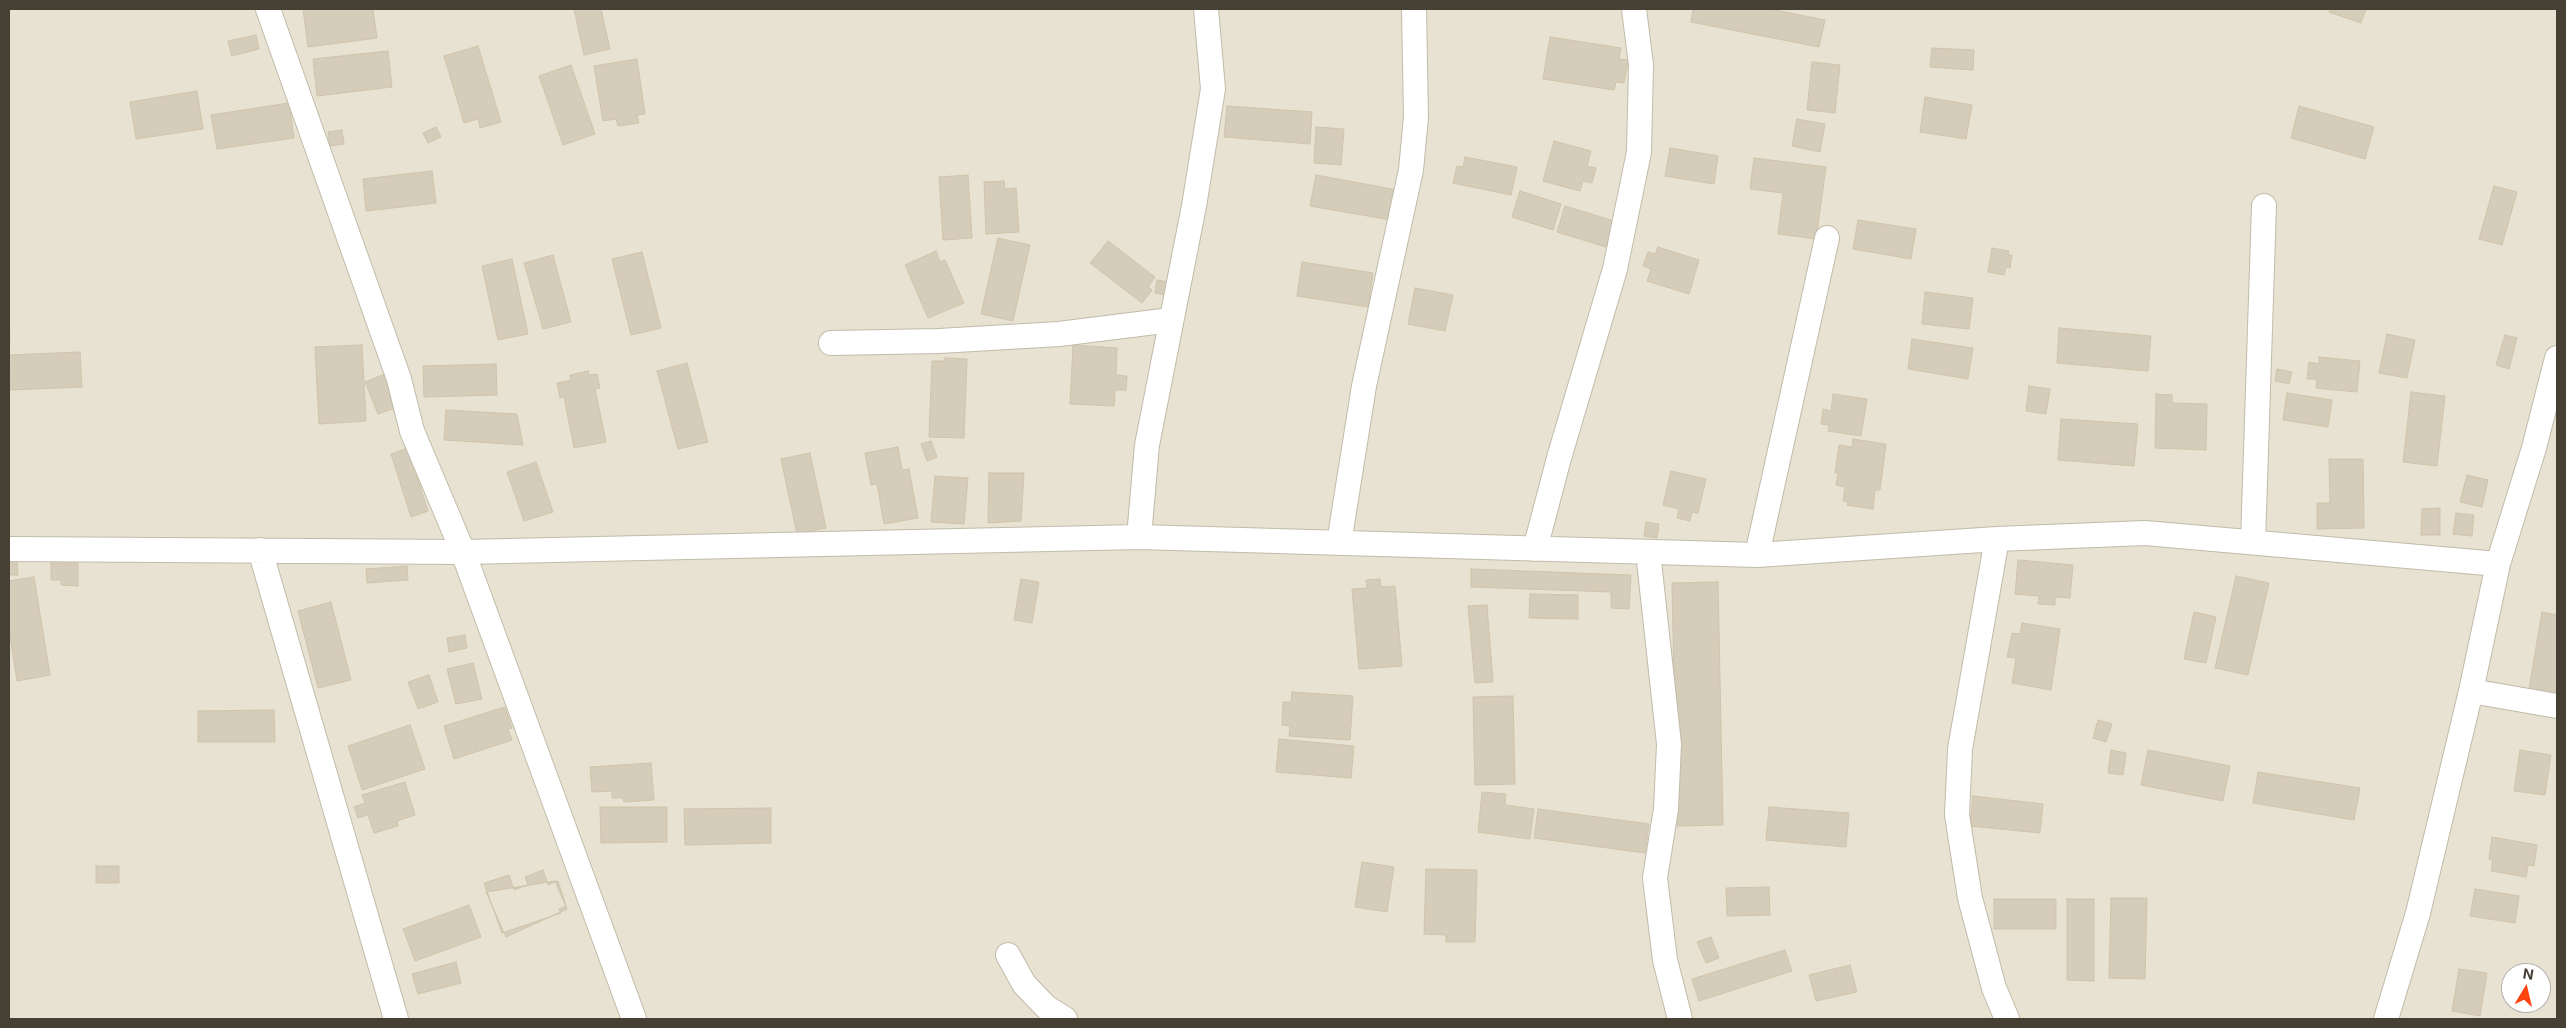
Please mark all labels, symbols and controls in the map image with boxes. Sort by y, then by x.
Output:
north arrow [2501,963,2551,1013]
text: N [2522,964,2535,983]

